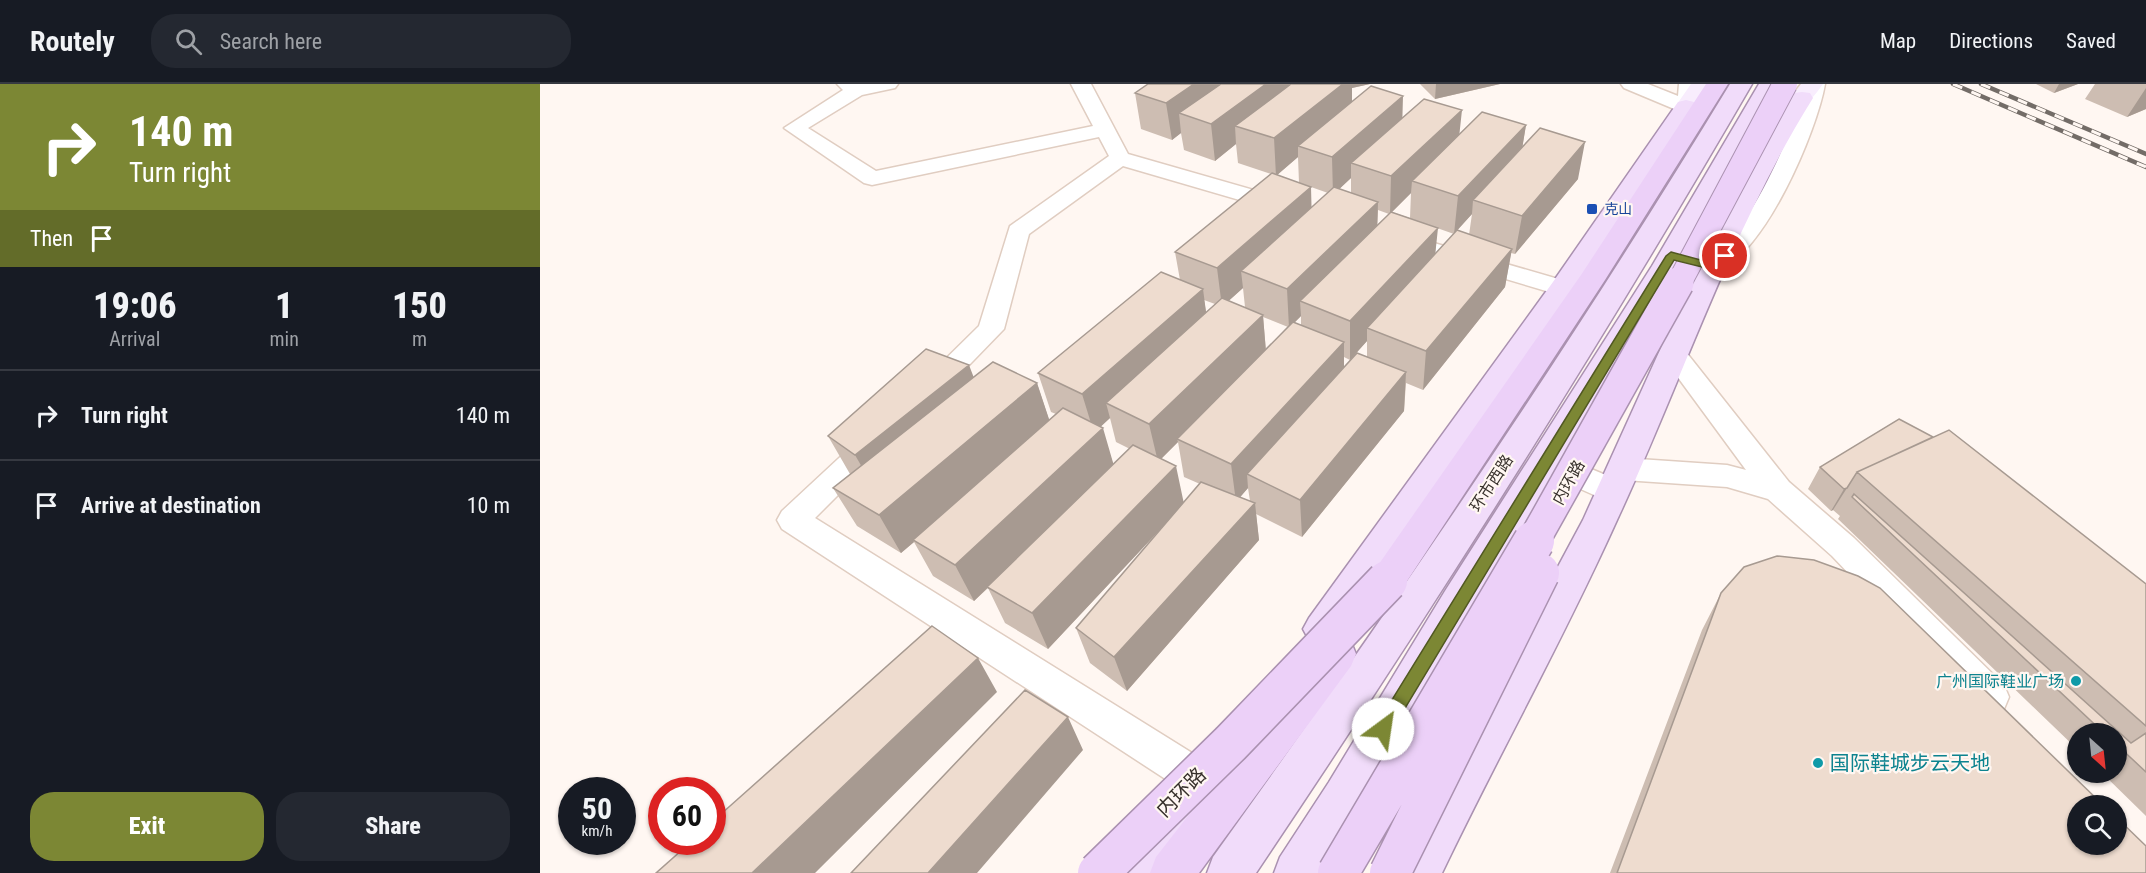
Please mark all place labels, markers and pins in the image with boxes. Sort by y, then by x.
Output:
place label: 克山 [1604,201,1632,217]
marker: 克山 [1585,202,1599,216]
pin [1699,230,1750,281]
place label: 广州国际鞋业广场 [1936,672,2064,691]
marker: 广州国际鞋业广场 [2069,674,2083,688]
place label: 国际鞋城步云天地 [1830,751,1990,775]
marker: 国际鞋城步云天地 [1811,756,1825,770]

